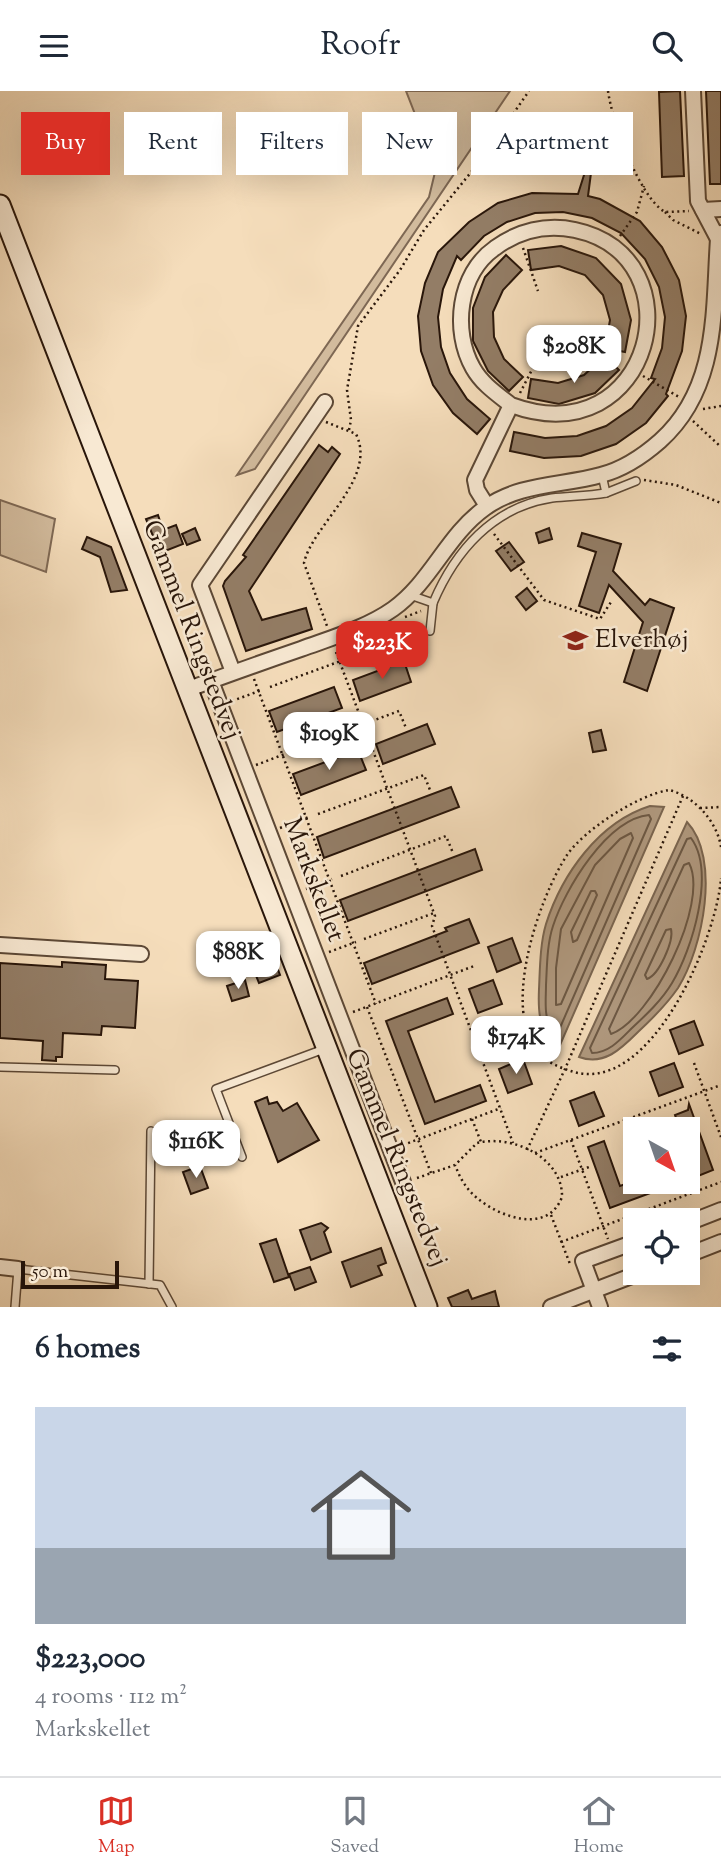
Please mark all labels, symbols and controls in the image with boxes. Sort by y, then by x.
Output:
text: Roofr [320,23,401,69]
icon: menu [35,27,73,65]
icon: search [648,27,686,65]
chip: Buy [21,112,110,175]
chip: Rent [124,112,222,175]
chip: Filters [236,112,348,175]
chip: New [362,112,457,175]
chip: Apartment [471,112,633,175]
pin: $208K [525,325,623,385]
text: $208K [542,331,606,364]
street label: Gammel Ringstedvej [132,515,250,745]
pin: $223K [333,621,431,681]
place label: Elverhøj [595,622,689,659]
school or university icon: Elverhøj [561,626,589,654]
text: $223K [352,627,412,660]
pin: $109K [280,713,378,772]
text: $109K [299,718,359,751]
street label: Markskellet [272,813,354,948]
pin: $88K [197,932,279,991]
text: $88K [212,937,264,970]
pin: $174K [467,1017,565,1076]
text: $174K [487,1022,545,1055]
street label: Gammel Ringstedvej [335,1043,457,1273]
north arrow [623,1117,700,1193]
map controls [623,1117,700,1285]
pin: $116K [147,1121,245,1180]
text: $116K [168,1126,224,1159]
button: locate [623,1208,700,1285]
scale bar [21,1258,119,1290]
text: 50 m [32,1259,68,1286]
text: 6 homes [35,1328,140,1371]
icon: filters [648,1330,686,1368]
icon: home [298,1452,424,1578]
text: $223,000 [35,1638,145,1681]
text: 4 rooms · 112 m² [35,1681,187,1714]
text: Markskellet [35,1714,150,1747]
tab: Map [97,1792,135,1861]
tab: Saved [330,1792,379,1861]
tab: Home [574,1792,624,1861]

